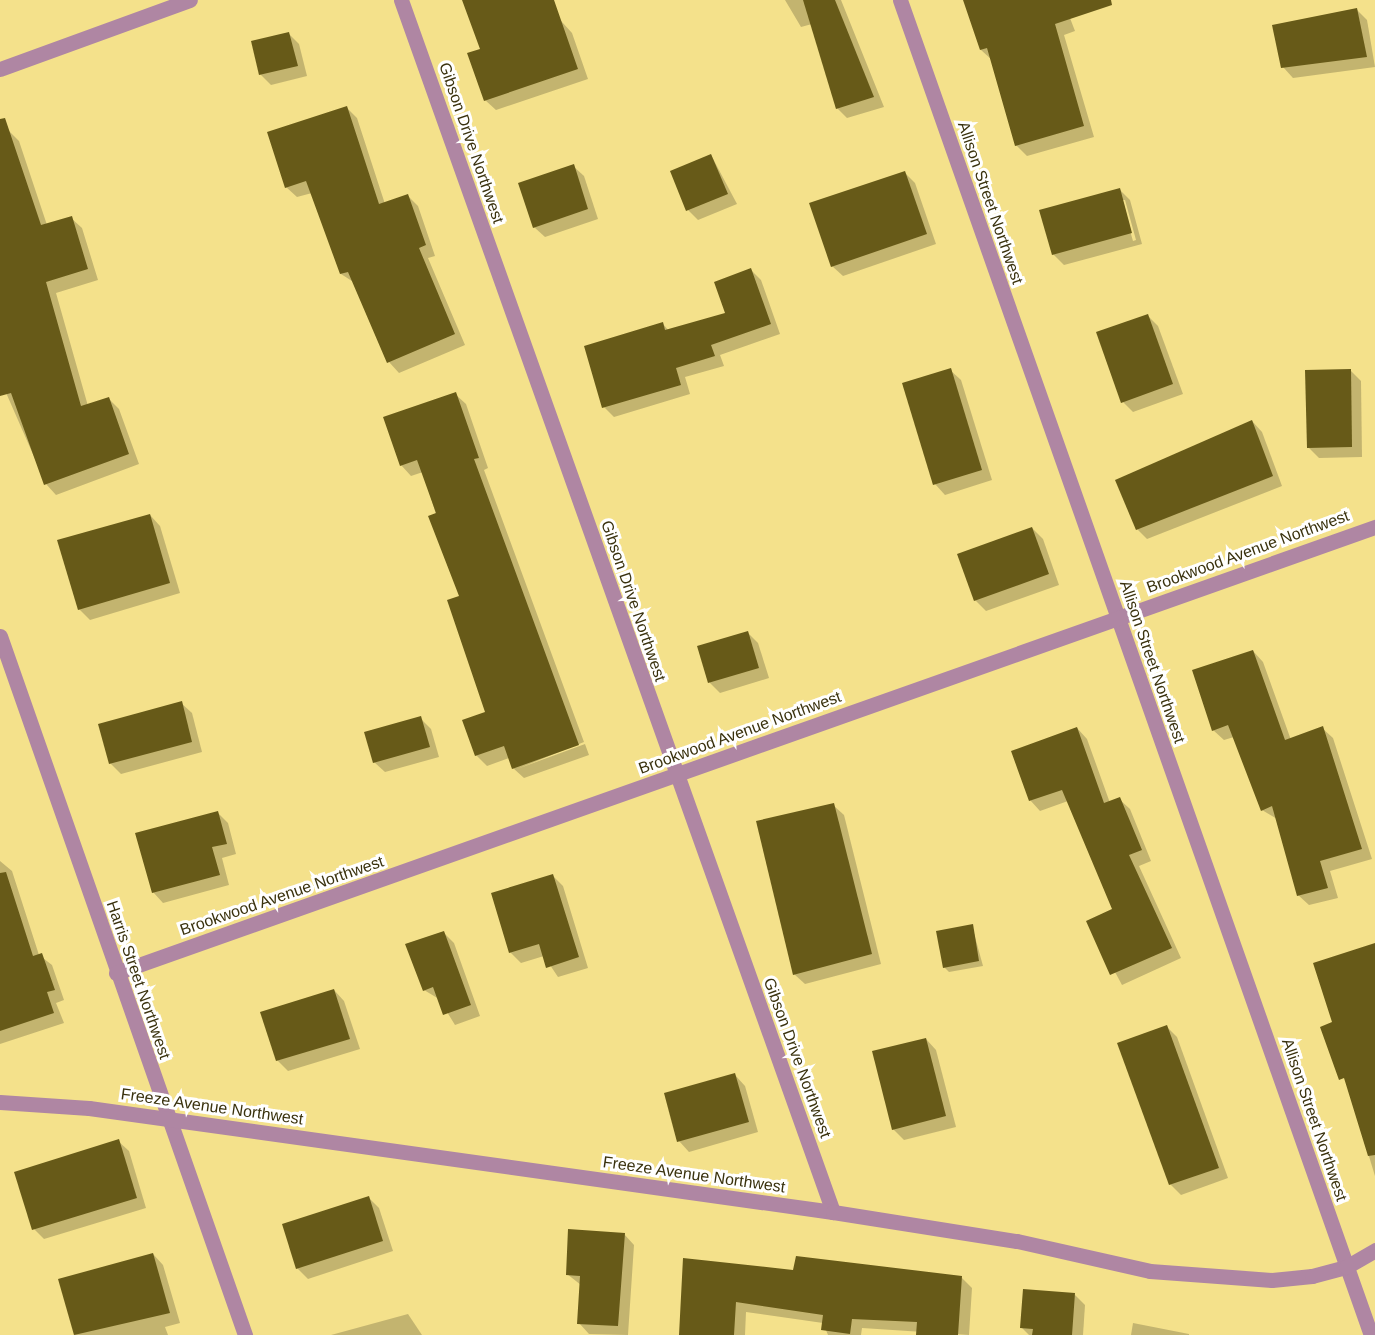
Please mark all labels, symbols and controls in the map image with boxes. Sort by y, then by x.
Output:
street label: Gibson Drive Northwest [434,60,508,226]
street label: Allison Street Northwest [953,119,1027,287]
street label: Brookwood Avenue Northwest [1144,506,1352,598]
street label: Gibson Drive Northwest [596,518,670,684]
street label: Allison Street Northwest [1115,578,1189,746]
street label: Brookwood Avenue Northwest [636,687,844,779]
street label: Brookwood Avenue Northwest [177,852,387,940]
street label: Harris Street Northwest [102,898,174,1062]
street label: Gibson Drive Northwest [759,975,835,1141]
street label: Allison Street Northwest [1277,1036,1351,1204]
street label: Freeze Avenue Northwest [119,1085,305,1129]
street label: Freeze Avenue Northwest [601,1153,787,1197]

